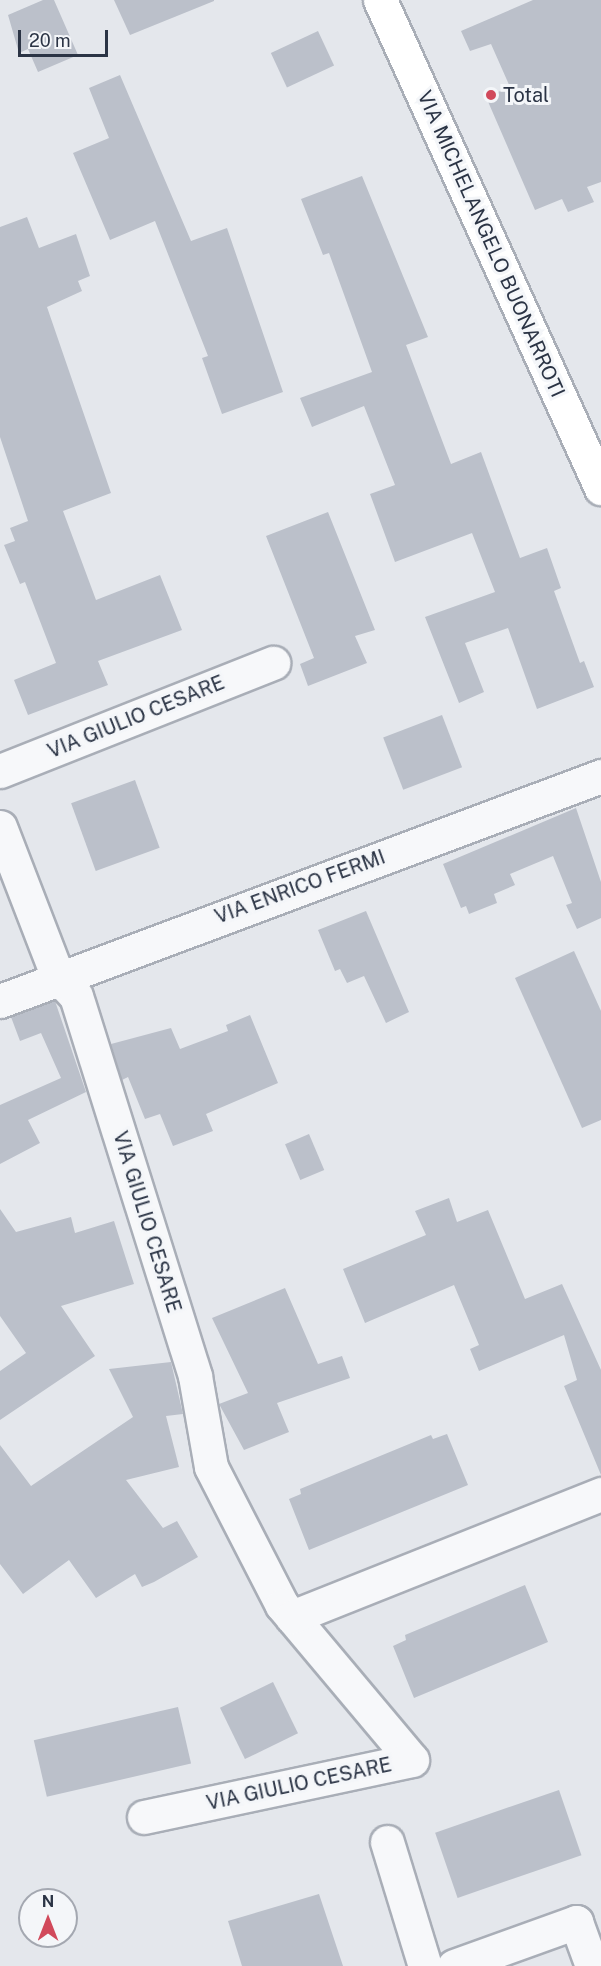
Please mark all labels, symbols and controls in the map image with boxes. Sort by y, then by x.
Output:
scale bar [21,18,111,56]
text: 20 m [29,30,71,51]
place label: Total [503,83,549,107]
street label: VIA MICHELANGELO BUONARROTI [412,87,570,401]
marker: Total [484,88,498,102]
street label: VIA GIULIO CESARE [44,671,228,763]
street label: VIA ENRICO FERMI [212,845,388,929]
street label: VIA GIULIO CESARE [108,1128,186,1316]
street label: VIA GIULIO CESARE [204,1753,394,1815]
north arrow [18,1888,78,1948]
text: N [42,1892,54,1911]

